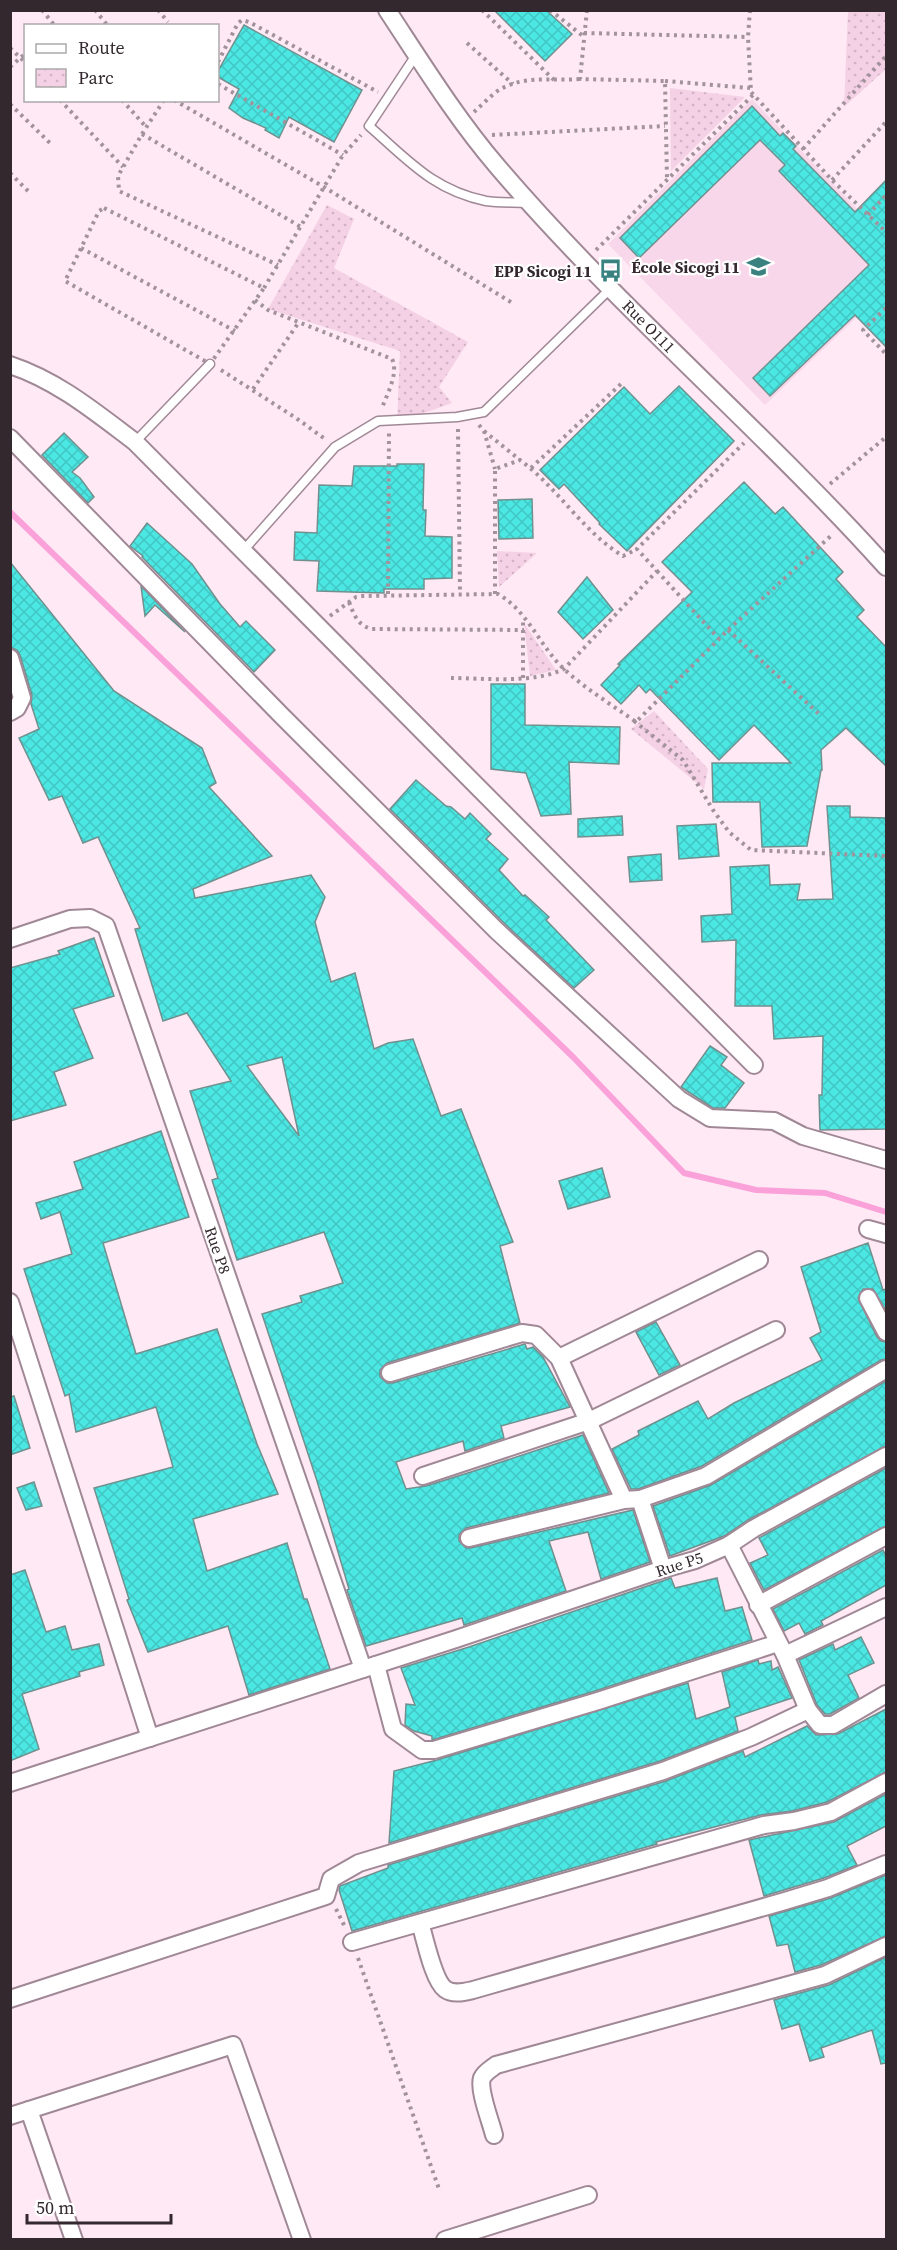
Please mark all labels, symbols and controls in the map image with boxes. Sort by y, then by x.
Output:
legend [24,24,219,102]
text: Route [78,35,125,60]
text: Parc [78,65,114,90]
school or university icon: École Sicogi 11 [745,254,771,280]
place label: École Sicogi 11 [631,256,740,278]
bus stop icon: EPP Sicogi 11 [597,258,623,284]
place label: EPP Sicogi 11 [494,260,592,282]
street label: Rue O111 [618,295,680,357]
street label: Rue P8 [200,1223,236,1277]
street label: Rue P5 [652,1546,706,1582]
scale bar [27,2187,171,2225]
text: 50 m [36,2195,74,2220]

